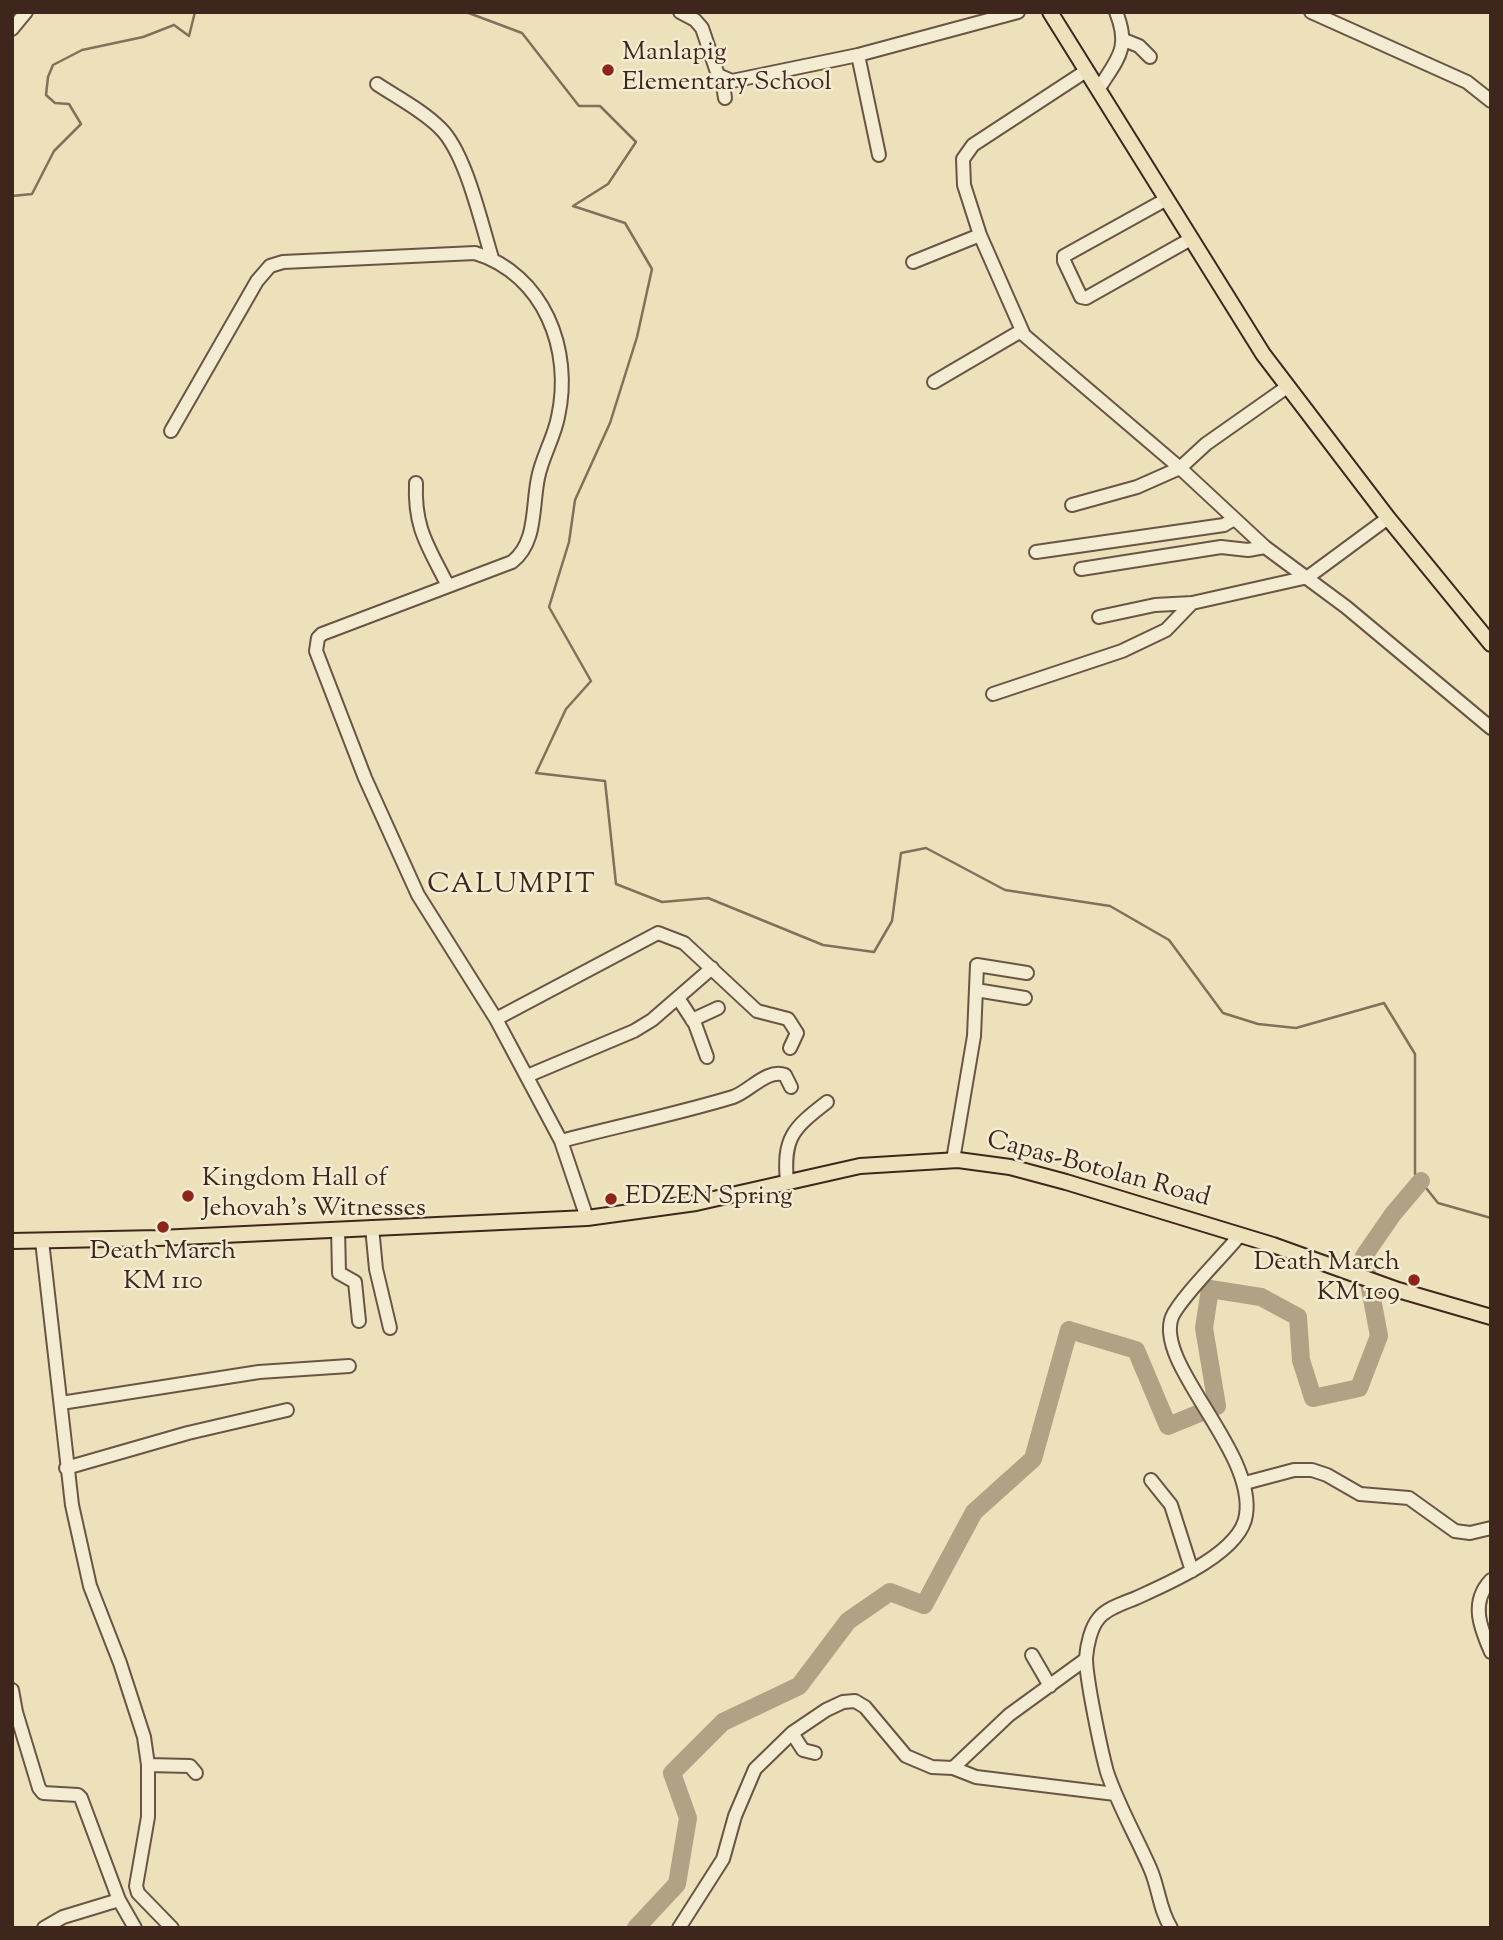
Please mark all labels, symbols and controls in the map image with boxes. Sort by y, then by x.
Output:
place label: Manlapig Elementary School [622,39,832,100]
marker: Manlapig Elementary School [600,62,616,78]
district label: CALUMPIT [428,870,596,904]
street label: Capas-Botolan Road [983,1126,1213,1216]
place label: Kingdom Hall of Jehovah's Witnesses [202,1165,426,1226]
place label: EDZEN Spring [625,1183,793,1215]
marker: Kingdom Hall of Jehovah's Witnesses [180,1188,196,1204]
marker: EDZEN Spring [603,1191,619,1207]
marker: Death March KM 110 [155,1219,171,1235]
place label: Death March KM 110 [90,1238,236,1300]
place label: Death March KM 109 [1254,1249,1400,1310]
marker: Death March KM 109 [1406,1272,1422,1288]

